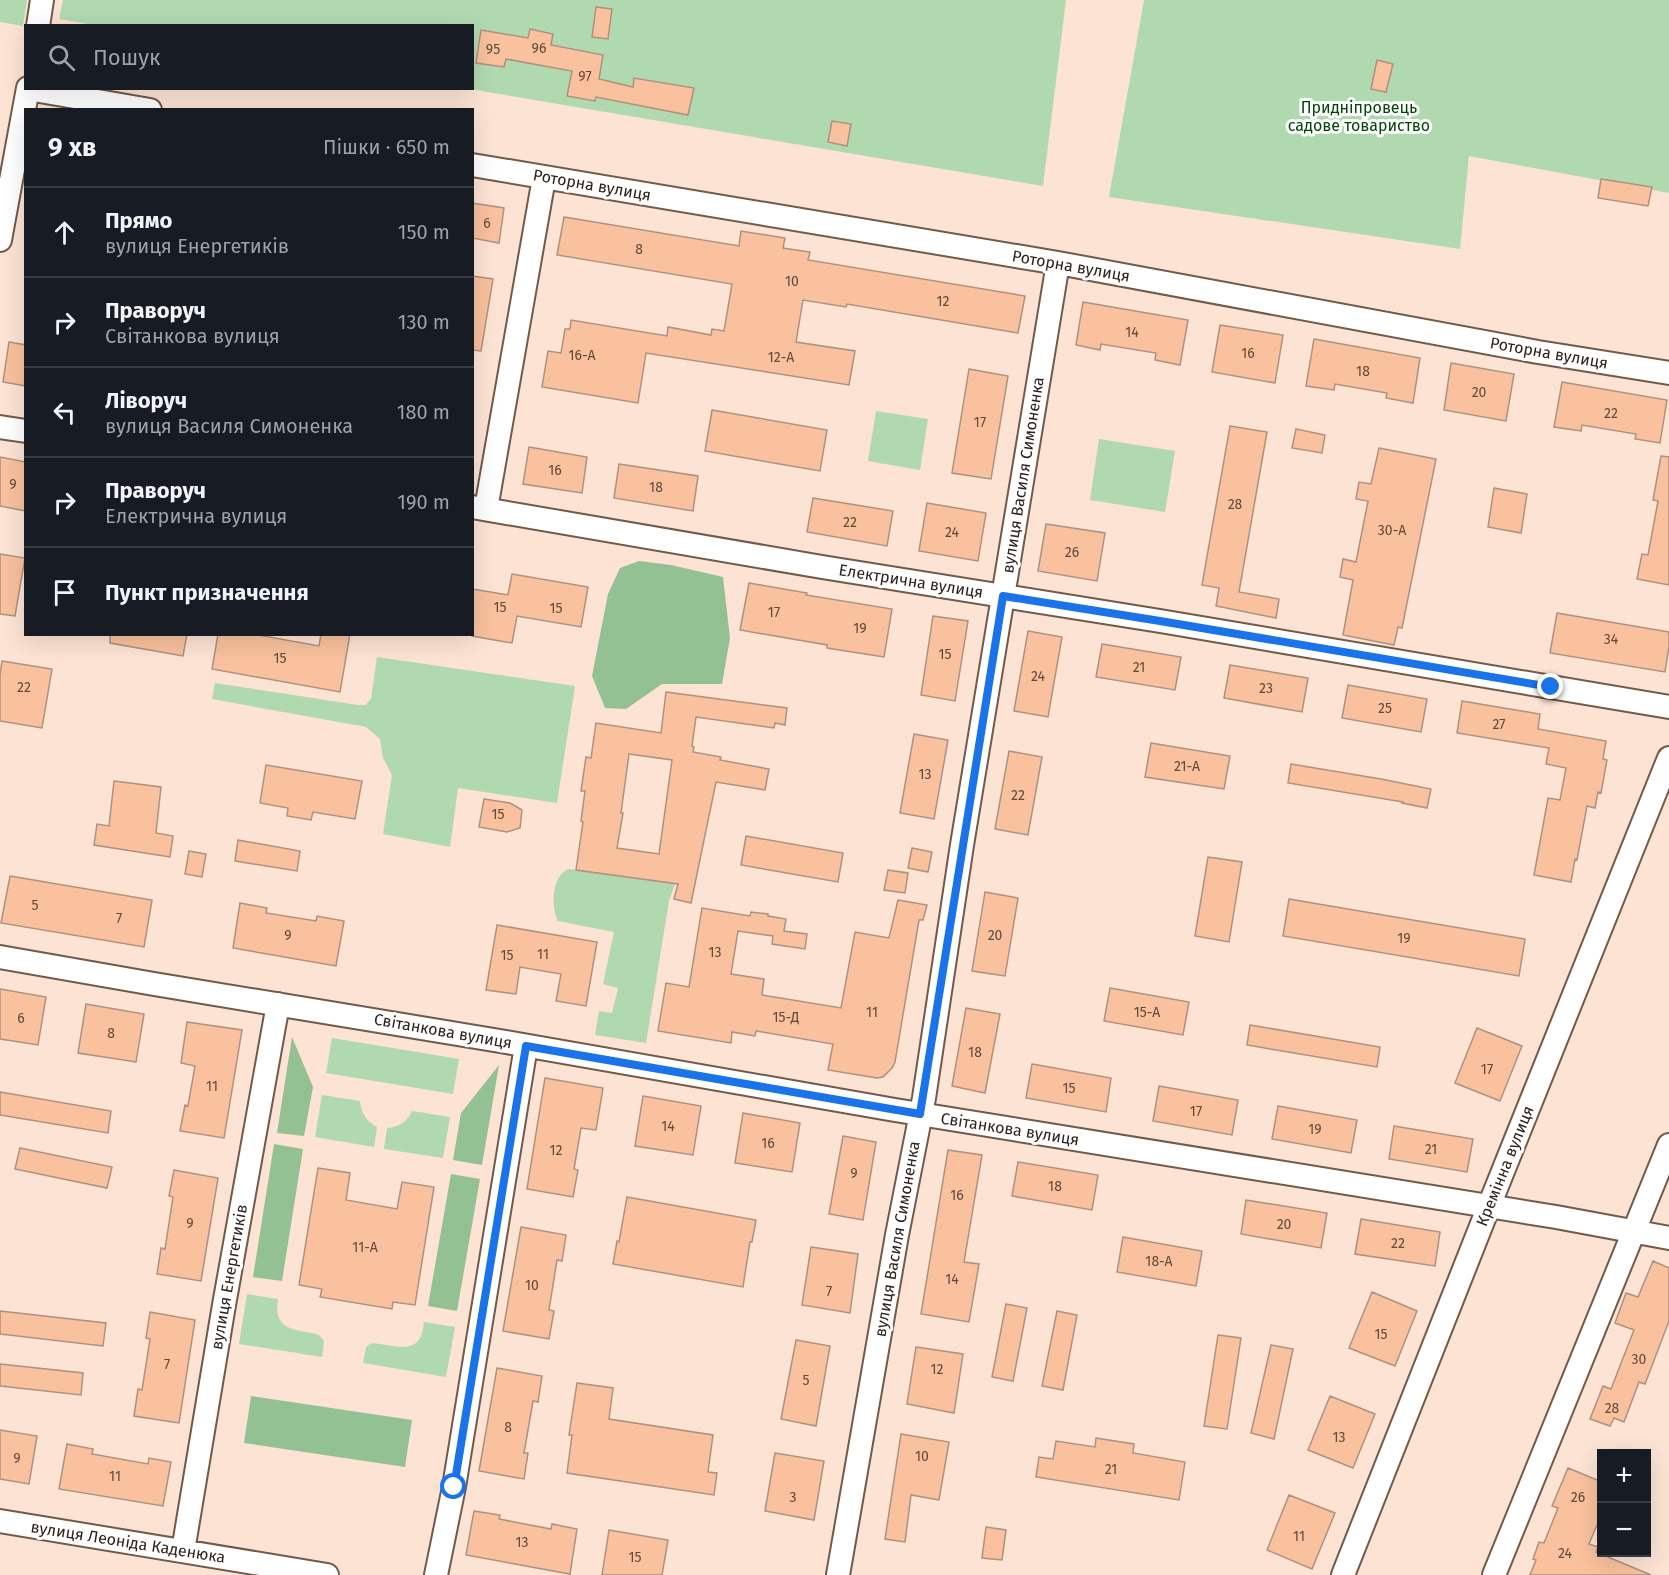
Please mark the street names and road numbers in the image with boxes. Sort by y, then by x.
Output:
street label: Роторна вулиця [532,165,652,205]
street label: Роторна вулиця [1011,246,1131,286]
street label: Роторна вулиця [1489,333,1609,373]
street label: вулиця Василя Симоненка [998,375,1048,575]
street label: Електрична вулиця [837,560,985,602]
street label: Світанкова вулиця [372,1010,514,1052]
street label: Кремінна вулиця [1472,1103,1538,1229]
street label: Світанкова вулиця [939,1109,1081,1149]
street label: вулиця Василя Симоненка [870,1140,924,1338]
street label: вулиця Енергетиків [207,1203,251,1351]
street label: вулиця Леоніда Каденюка [29,1517,227,1567]

